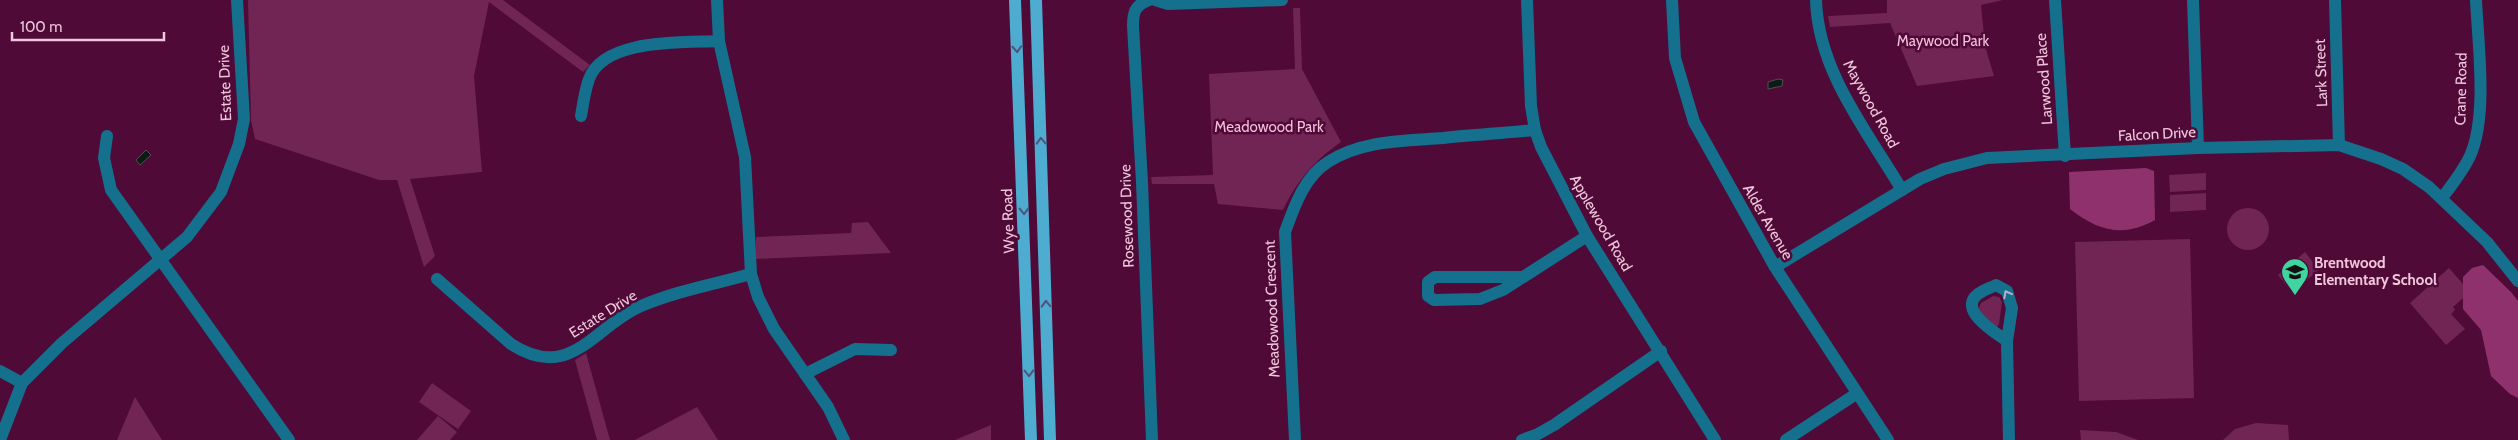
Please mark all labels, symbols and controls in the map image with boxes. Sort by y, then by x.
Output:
scale bar [12,10,165,42]
text: 100 m [20,18,62,36]
park label: Maywood Park [1897,32,1990,50]
street label: Larwood Place [2032,32,2056,126]
street label: Lark Street [2311,39,2331,107]
street label: Estate Drive [215,44,235,121]
one-way arrow [1012,45,1022,53]
street label: Crane Road [2451,52,2471,126]
street label: Maywood Road [1839,57,1903,151]
park label: Meadowood Park [1214,118,1324,136]
street label: Falcon Drive [2118,123,2197,145]
one-way arrow [1035,137,1046,145]
street label: Rosewood Drive [1116,164,1138,268]
street label: Applewood Road [1566,171,1636,275]
street label: Alder Avenue [1739,181,1797,263]
street label: Wye Road [998,188,1018,254]
one-way arrow [1018,207,1029,215]
street label: Meadowood Crescent [1261,240,1283,378]
place label: Brentwood Elementary School [2314,254,2437,289]
school or university icon: Brentwood Elementary School [2280,257,2310,296]
street label: Estate Drive [566,286,640,342]
one-way arrow [2003,291,2013,300]
one-way arrow [1041,300,1051,308]
one-way arrow [1024,370,1034,378]

